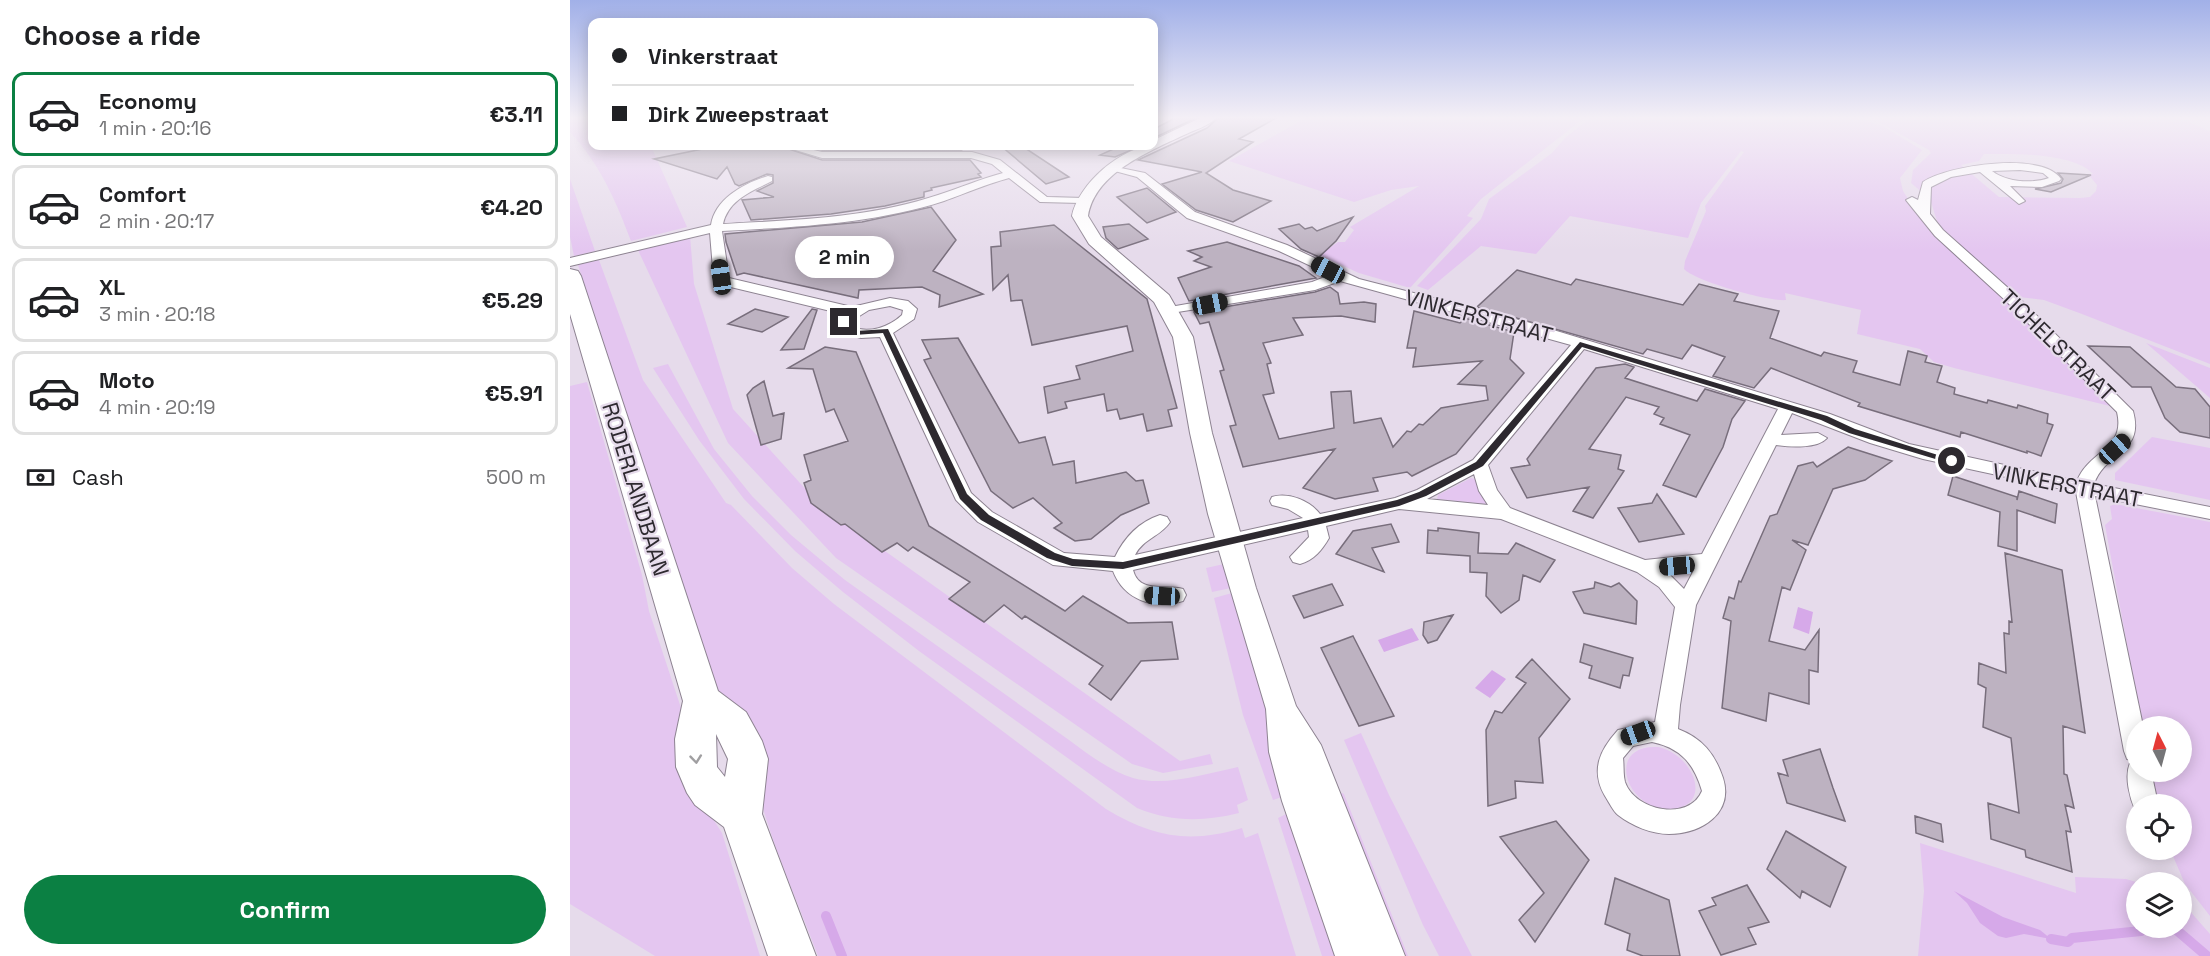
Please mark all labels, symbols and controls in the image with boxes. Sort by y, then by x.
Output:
text: Choose a ride [24,18,201,53]
text: Vinkerstraat [648,42,778,70]
icon: car [27,87,81,141]
text: Economy [99,87,197,115]
text: €3.11 [489,100,543,128]
text: Dirk Zweepstraat [648,100,829,128]
text: 1 min · 20:16 [99,115,211,141]
icon: car [27,180,81,234]
text: Comfort [99,180,187,208]
text: €4.20 [480,193,543,221]
text: 2 min · 20:17 [99,208,214,234]
callout: 2 min [794,235,894,277]
text: 2 min [819,244,870,270]
car [1308,254,1348,286]
car [710,258,732,296]
icon: car [27,273,81,327]
text: XL [99,273,125,301]
street label: VINKERSTRAAT [1402,283,1556,349]
street label: TICHELSTRAAT [1994,283,2122,407]
text: €5.29 [482,286,543,314]
car [1191,292,1229,316]
text: 3 min · 20:18 [99,301,215,327]
route end [830,308,857,335]
icon: car [27,366,81,420]
text: Moto [99,366,155,394]
text: €5.91 [485,379,543,407]
text: 4 min · 20:19 [99,394,216,420]
street label: RODERLANDBAAN [596,399,676,579]
car [2096,430,2134,468]
route start [1938,447,1965,474]
street label: VINKERSTRAAT [1990,457,2144,513]
icon: cash [24,461,57,494]
text: Cash [72,463,124,491]
text: 500 m [486,464,546,490]
car [1658,555,1696,577]
car [1144,586,1180,606]
north arrow [2126,716,2192,782]
map controls [2126,716,2192,938]
car [1618,718,1658,748]
one-way arrow [689,754,702,764]
button: locate [2126,794,2192,860]
button: layers [2126,872,2192,938]
button: Confirm [24,875,546,944]

